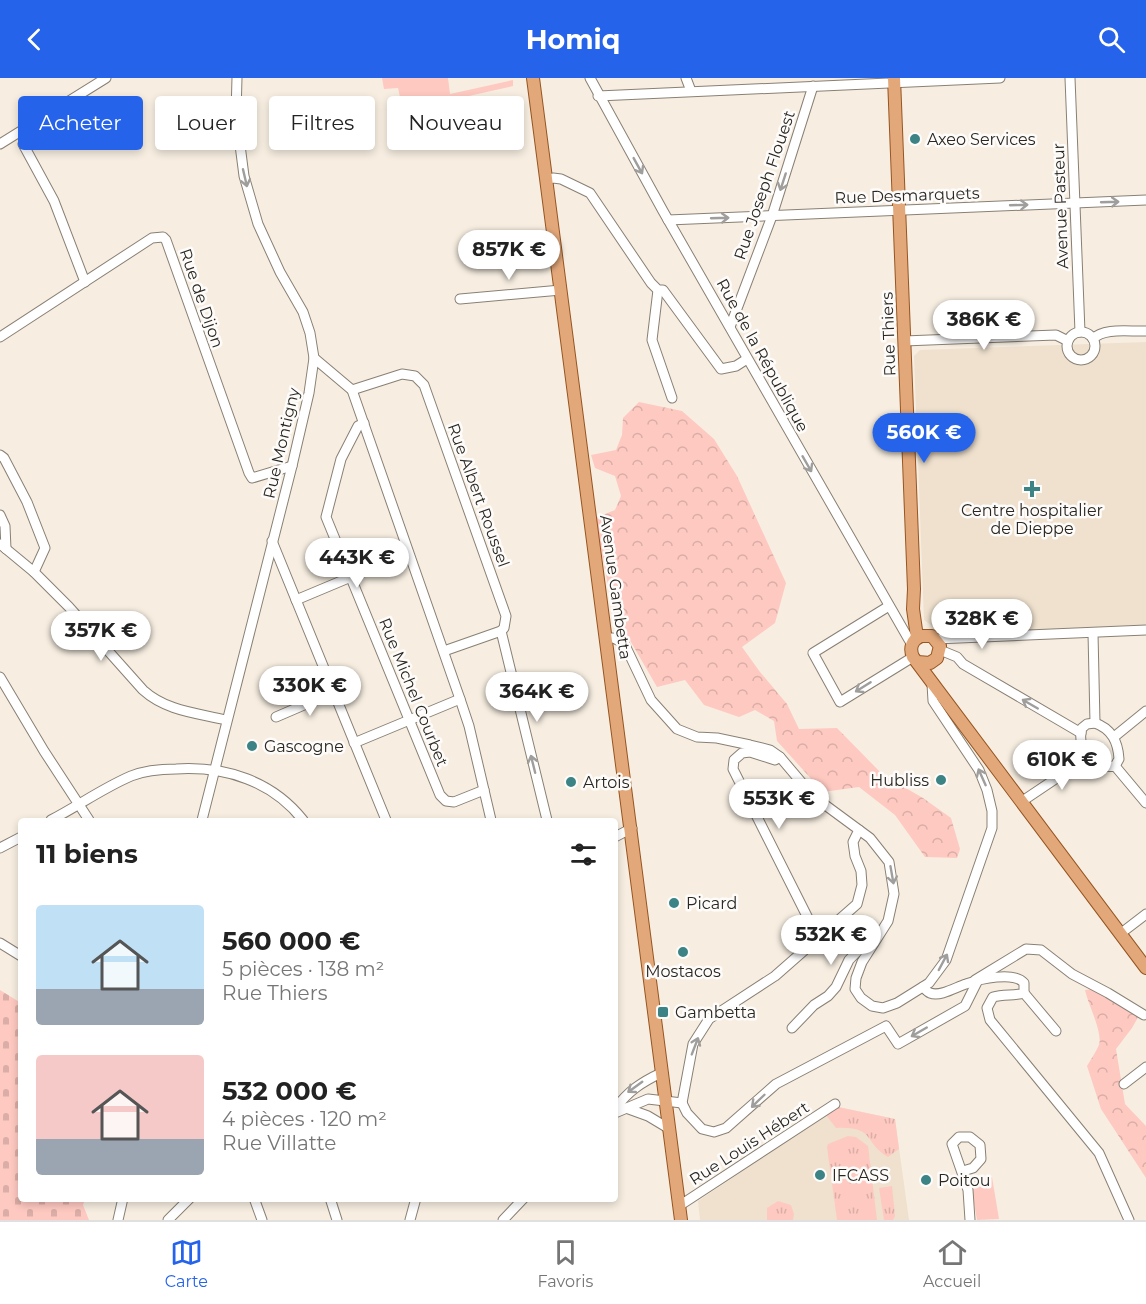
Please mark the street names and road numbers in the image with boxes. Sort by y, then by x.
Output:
street label: Rue Joseph Flouest [730,108,799,262]
street label: Avenue Pasteur [1049,143,1072,269]
street label: Rue Desmarquets [834,183,980,208]
street label: Rue de Dijon [176,246,227,350]
street label: Rue de la République [712,275,813,435]
street label: Rue Thiers [878,291,899,376]
street label: Rue Montigny [259,385,304,500]
street label: Rue Albert Roussel [444,421,513,570]
street label: Avenue Gambetta [596,514,635,661]
street label: Rue Michel Courbet [375,615,452,770]
street label: Rue Louis Hébert [686,1097,813,1189]

